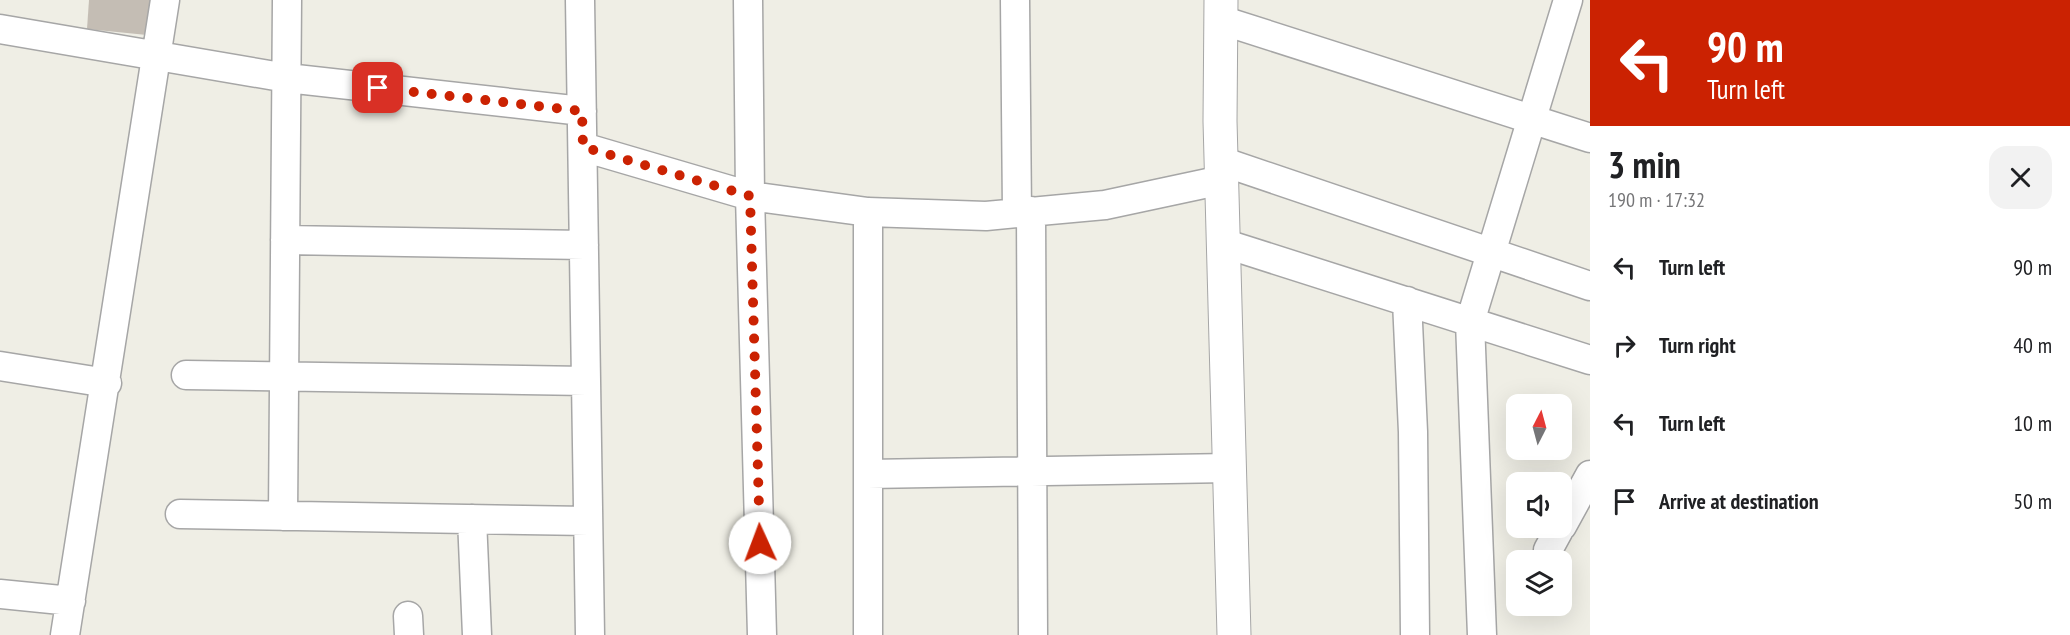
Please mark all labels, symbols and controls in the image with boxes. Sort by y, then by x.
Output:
text: 90 m [1707,19,1784,74]
icon: left [1608,24,1686,102]
pin [352,62,403,113]
icon: arrive [361,71,394,104]
text: Turn left [1707,72,1785,106]
text: 3 min [1608,141,1681,188]
button: close [1989,146,2052,209]
text: 190 m · 17:32 [1608,187,1705,213]
icon: left [1608,251,1641,284]
text: Turn left [1659,253,1725,281]
text: 90 m [2013,253,2052,281]
icon: right [1608,329,1641,362]
text: Turn right [1659,331,1736,359]
text: 40 m [2013,331,2052,359]
north arrow [1506,394,1572,460]
map controls [1506,394,1572,616]
icon: left [1608,407,1641,440]
text: Turn left [1659,409,1725,437]
text: 10 m [2013,409,2052,437]
button: sound [1506,472,1572,538]
icon: arrive [1608,485,1641,518]
text: Arrive at destination [1659,487,1819,515]
text: 50 m [2013,487,2052,515]
position arrow [728,511,792,575]
button: layers [1506,550,1572,616]

